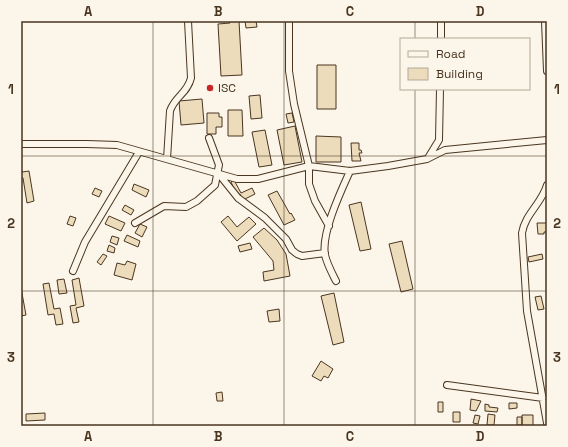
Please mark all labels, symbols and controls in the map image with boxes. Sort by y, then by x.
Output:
text: A [84,3,93,20]
text: B [214,3,223,20]
text: C [346,3,354,20]
text: D [476,3,485,20]
legend [400,38,530,90]
text: Road [436,46,465,62]
text: Building [436,66,483,82]
place label: ISC [218,80,236,96]
text: 1 [8,81,14,98]
text: 1 [554,81,560,98]
marker: ISC [205,83,215,93]
text: 2 [7,215,15,232]
text: 2 [553,215,561,232]
text: 3 [7,349,15,366]
text: 3 [553,349,561,366]
text: A [84,428,93,445]
text: B [214,428,223,445]
text: C [346,428,354,445]
text: D [476,428,485,445]

